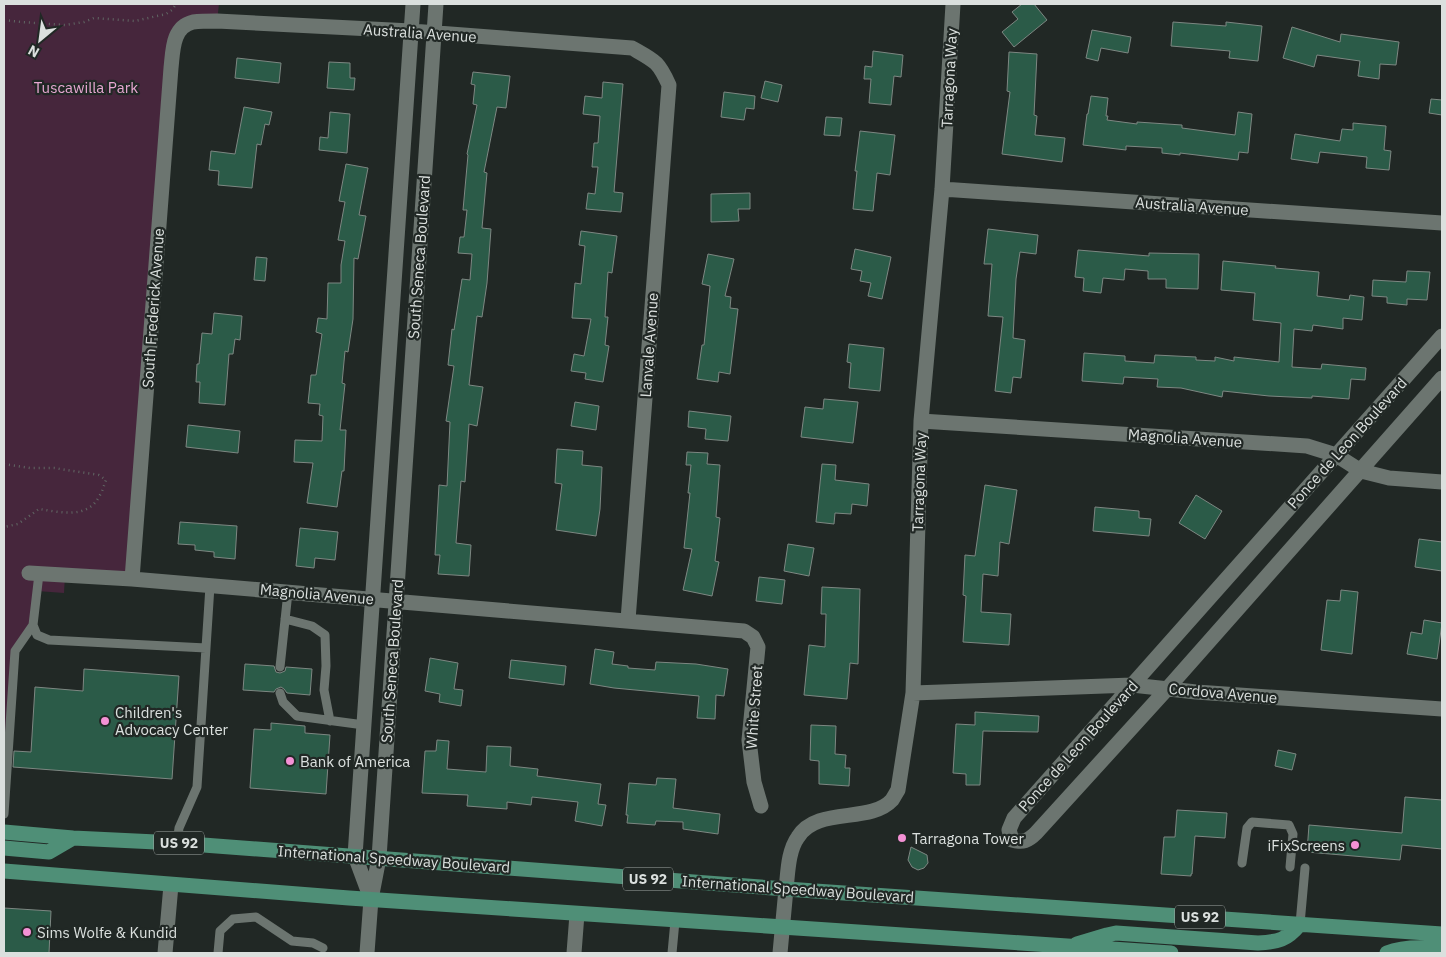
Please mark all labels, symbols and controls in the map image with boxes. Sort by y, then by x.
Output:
north arrow [15,15,65,65]
street label: Australia Avenue [363,20,477,46]
street label: Tarragona Way [937,27,961,128]
text: N [25,41,42,62]
park label: Tuscawilla Park [34,78,138,97]
street label: South Seneca Boulevard [404,175,434,339]
street label: Australia Avenue [1135,193,1249,219]
street label: South Frederick Avenue [138,228,168,388]
street label: Lanvale Avenue [636,292,662,398]
street label: Ponce de Leon Boulevard [1283,374,1411,512]
street label: Magnolia Avenue [1127,425,1243,451]
street label: Tarragona Way [908,431,930,532]
street label: South Seneca Boulevard [377,579,407,743]
street label: Magnolia Avenue [259,580,375,608]
street label: White Street [742,665,766,749]
street label: Ponce de Leon Boulevard [1014,677,1142,815]
street label: Cordova Avenue [1168,679,1278,707]
place label: Children's Advocacy Center [115,703,229,739]
marker: Children's Advocacy Center [99,715,111,727]
place label: Bank of America [300,752,410,771]
marker: Bank of America [284,755,296,767]
place label: Tarragona Tower [912,829,1024,848]
road number: US 92 [154,831,204,854]
marker: Tarragona Tower [896,832,908,844]
place label: iFixScreens [1268,836,1345,855]
marker: iFixScreens [1349,839,1361,851]
street label: International Speedway Boulevard [277,841,511,877]
road number: US 92 [623,868,673,891]
street label: International Speedway Boulevard [681,871,915,907]
road number: US 92 [1175,906,1225,929]
place label: Sims Wolfe & Kundid [37,923,177,942]
marker: Sims Wolfe & Kundid [21,926,33,938]

